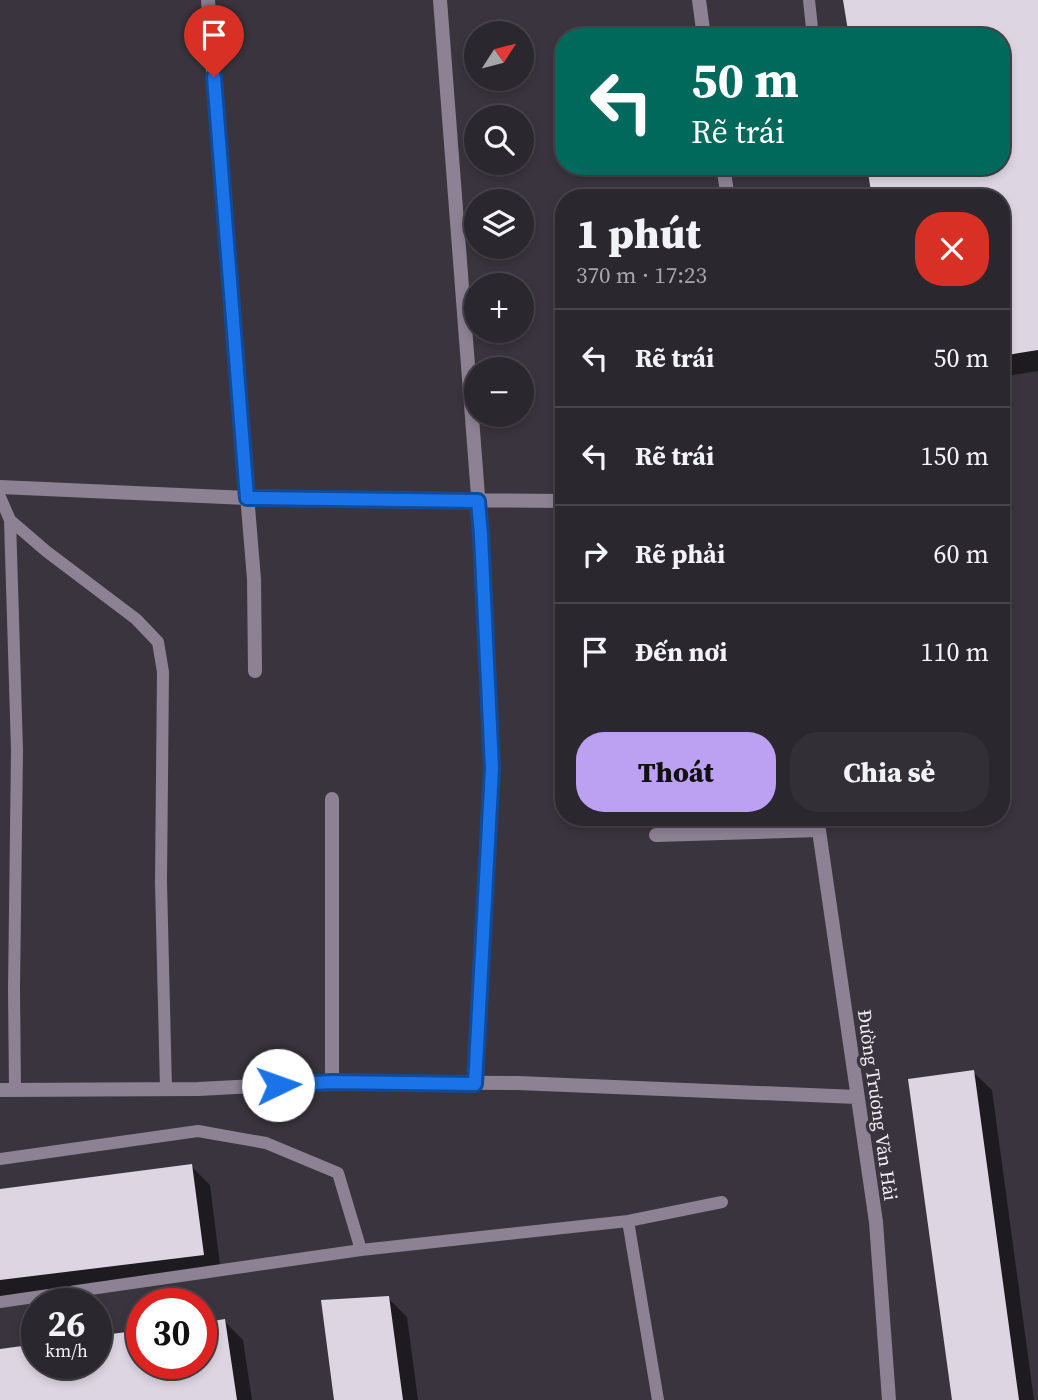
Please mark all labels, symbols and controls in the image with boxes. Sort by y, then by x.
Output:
pin [184,5,244,77]
icon: arrive [195,16,233,54]
north arrow [464,21,534,91]
map controls [464,21,534,427]
text: 50 m [691,46,799,113]
icon: left [576,56,667,147]
button: search [464,105,534,175]
text: Rẽ trái [691,110,785,154]
button: layers [464,189,534,259]
text: 1 phút [576,204,701,262]
button: close [915,212,989,286]
text: 370 m · 17:23 [576,259,707,291]
button: + [464,273,534,343]
icon: left [576,339,614,377]
text: Rẽ trái [635,340,714,376]
text: 50 m [934,340,989,376]
button: − [464,357,534,427]
icon: left [576,437,614,475]
text: Rẽ trái [635,438,714,474]
text: 150 m [921,438,989,474]
icon: right [576,535,614,573]
text: Rẽ phải [635,536,725,572]
text: 60 m [934,536,989,572]
icon: arrive [576,633,614,671]
text: Đến nơi [635,634,727,670]
text: 110 m [921,634,989,670]
button: Thoát [576,732,776,812]
button: Chia sẻ [790,732,989,812]
street label: Đường Trương Văn Hải [852,1008,904,1203]
position arrow [241,1048,315,1122]
speed limit sign: 30 [126,1288,217,1379]
text: 26 [48,1300,85,1348]
text: km/h [45,1338,88,1363]

